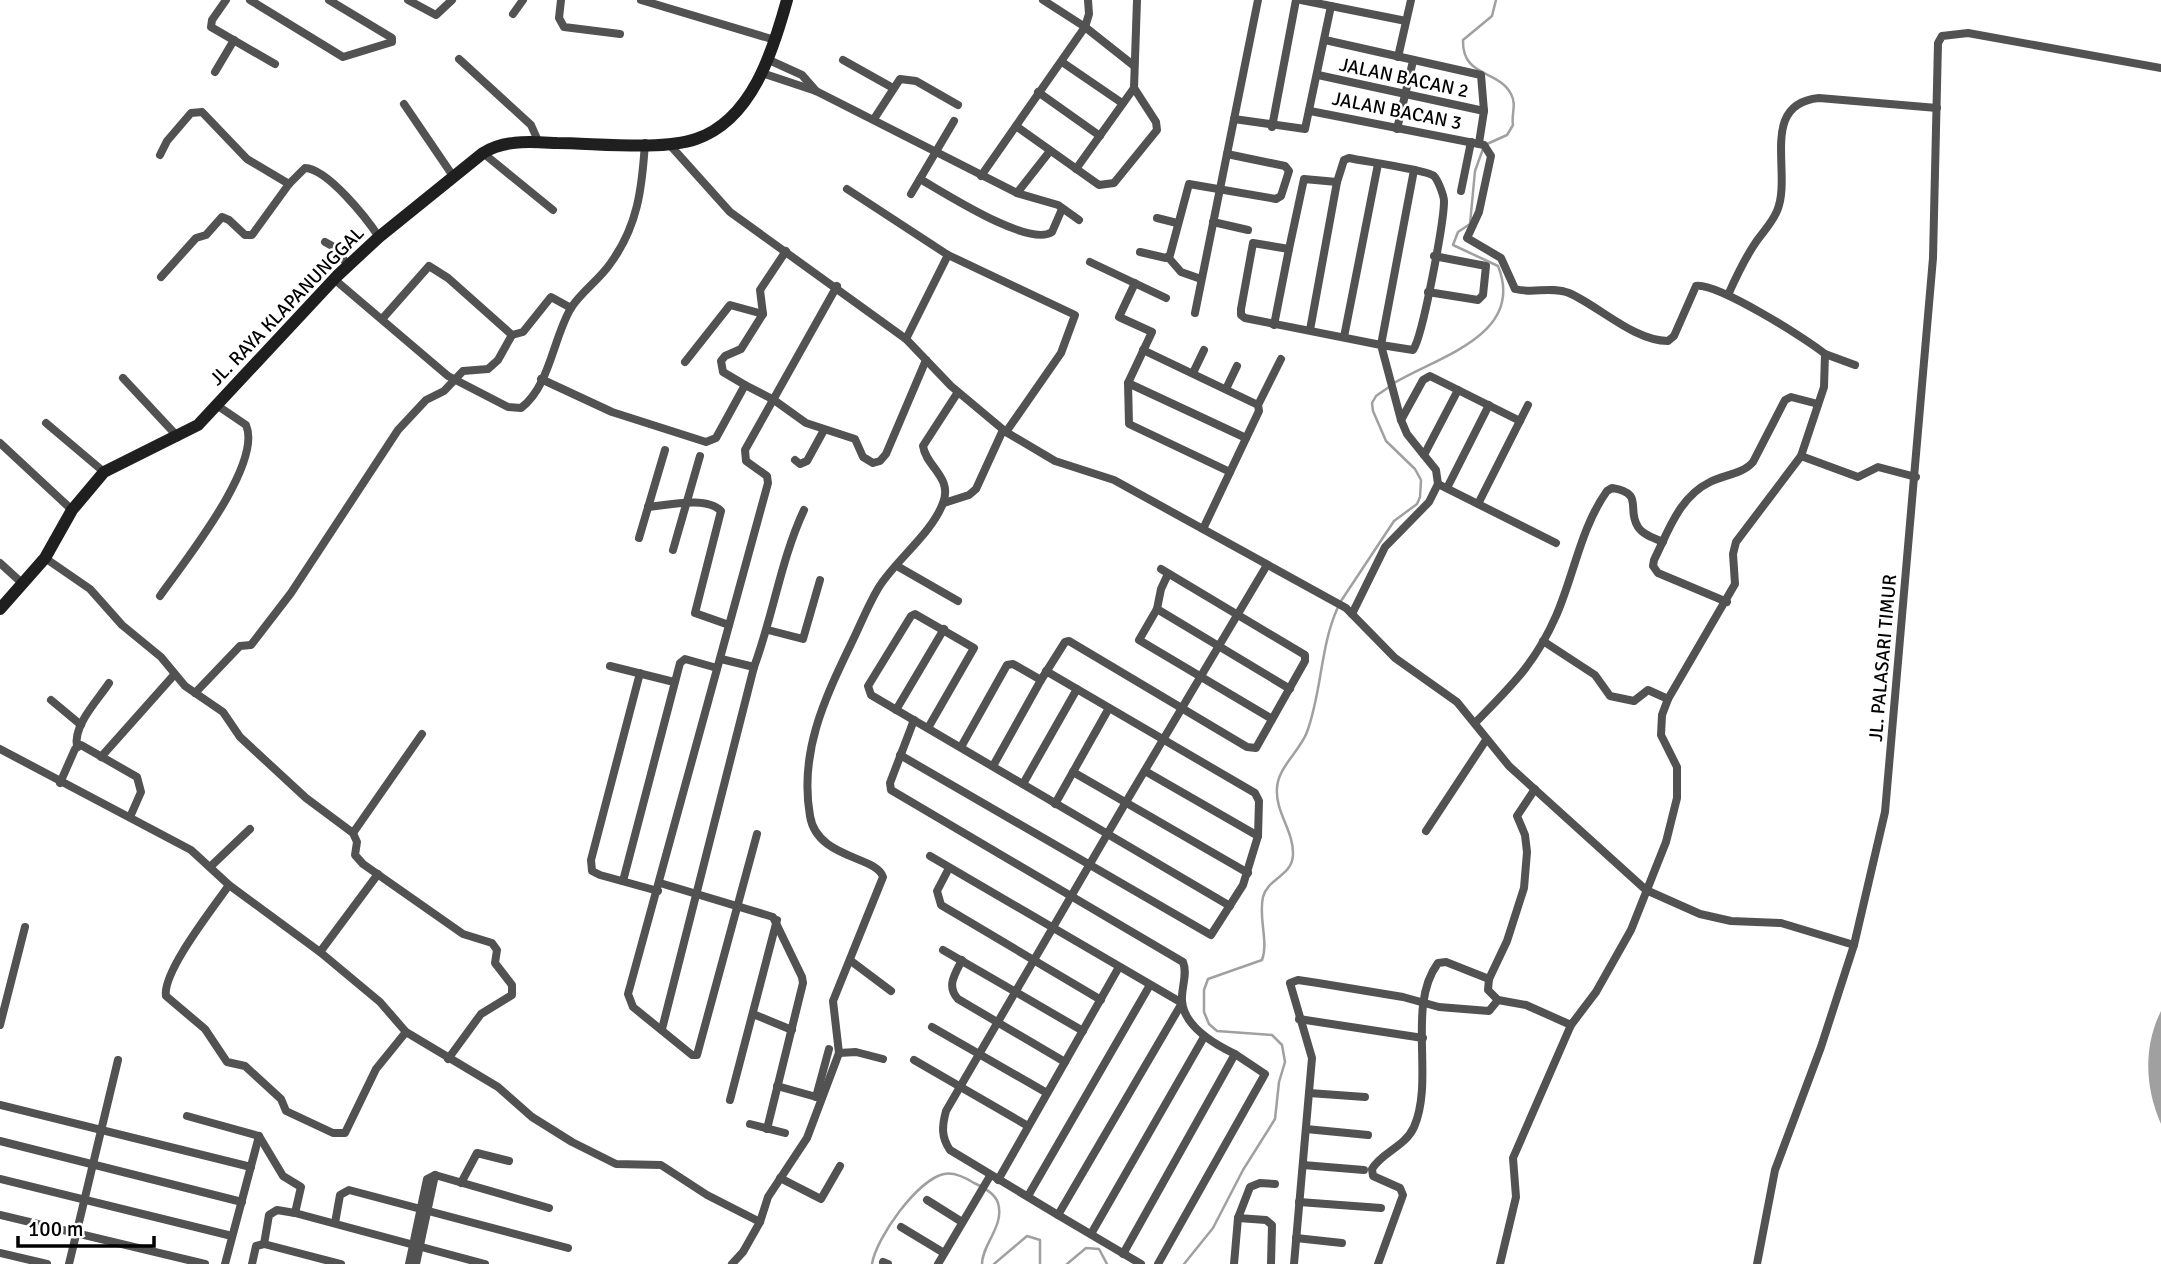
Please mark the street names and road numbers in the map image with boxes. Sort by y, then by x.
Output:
street label: JALAN BACAN 2 [1337,53,1471,103]
street label: JALAN BACAN 3 [1330,87,1464,135]
street label: JL. RAYA KLAPANUNGGAL [205,221,369,391]
street label: JL. PALASARI TIMUR [1864,573,1902,743]

